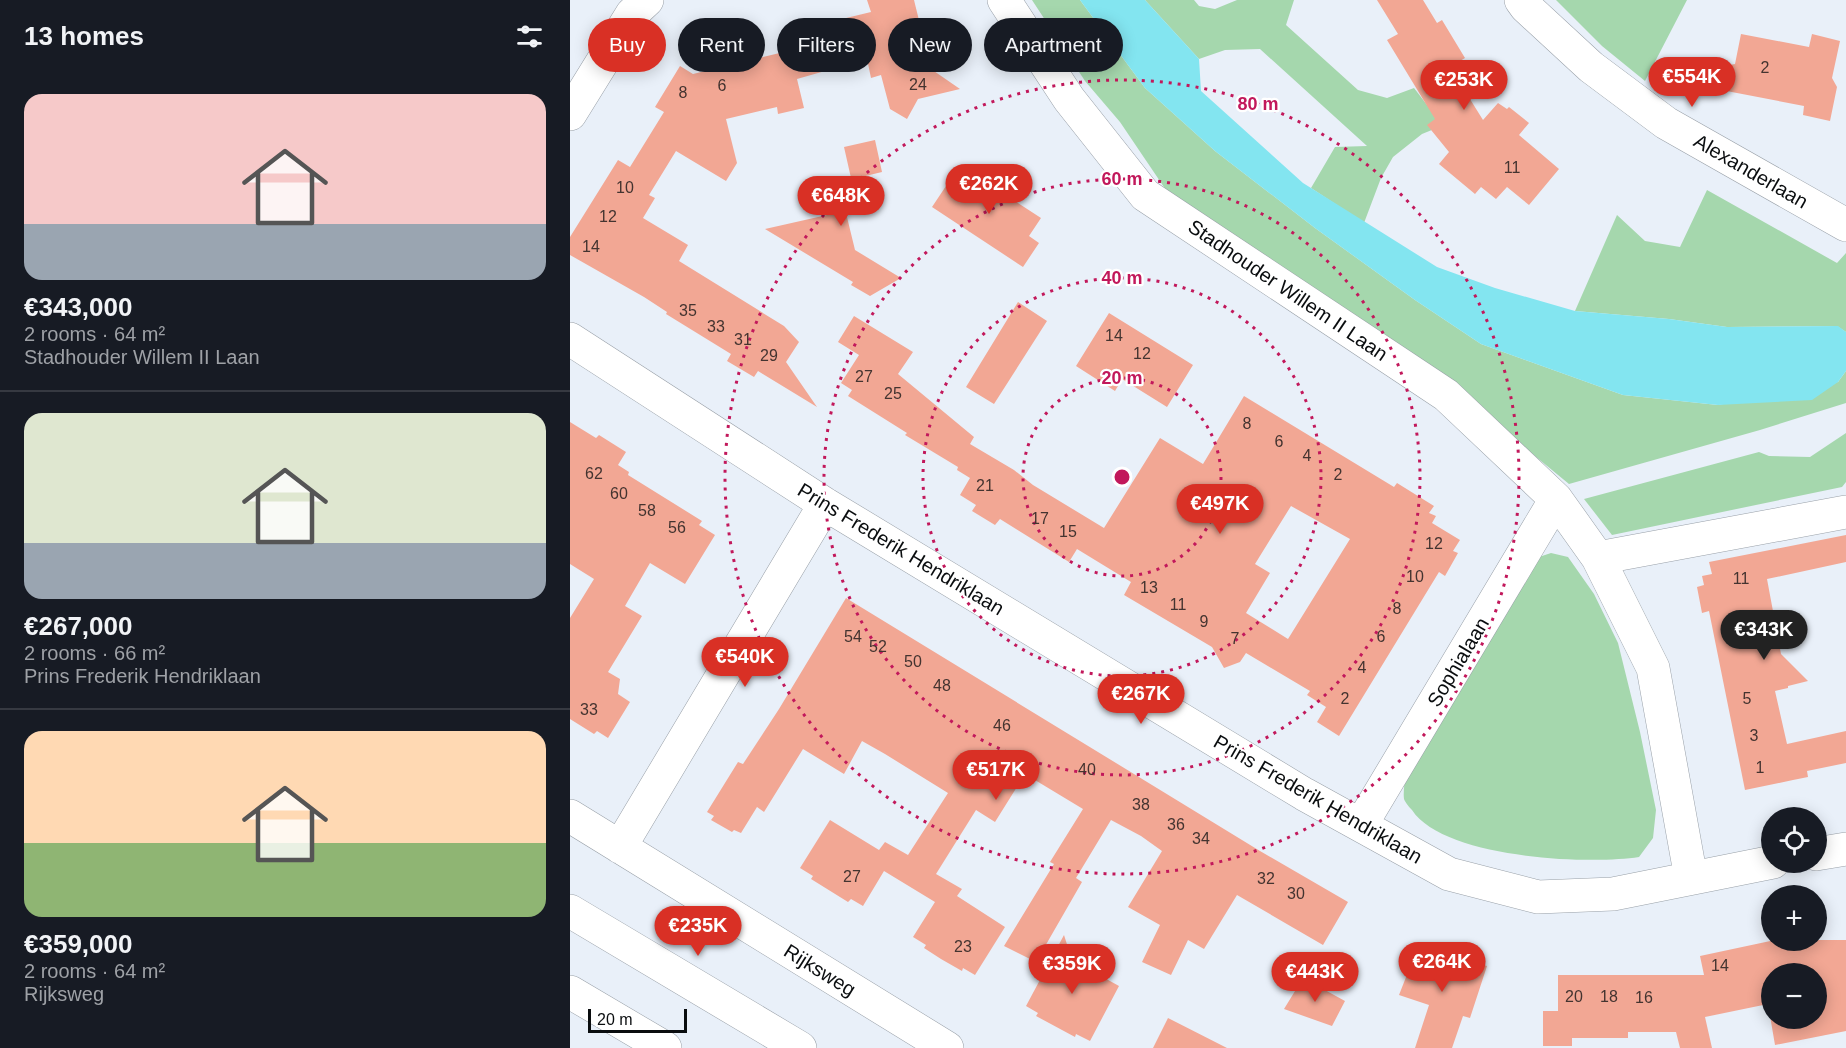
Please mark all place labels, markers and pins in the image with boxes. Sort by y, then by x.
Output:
pin: €554K [1650,57,1734,108]
pin: €253K [1422,60,1506,111]
pin: €262K [947,164,1031,215]
pin: €648K [799,176,883,227]
centre of rings [1112,467,1132,487]
pin: €497K [1178,484,1262,535]
pin: €343K [1722,610,1806,661]
pin: €540K [703,637,787,688]
pin: €267K [1099,674,1183,725]
pin: €517K [954,750,1038,801]
pin: €235K [656,906,740,957]
pin: €264K [1400,942,1484,993]
pin: €359K [1030,944,1114,995]
pin: €443K [1273,952,1357,1003]

